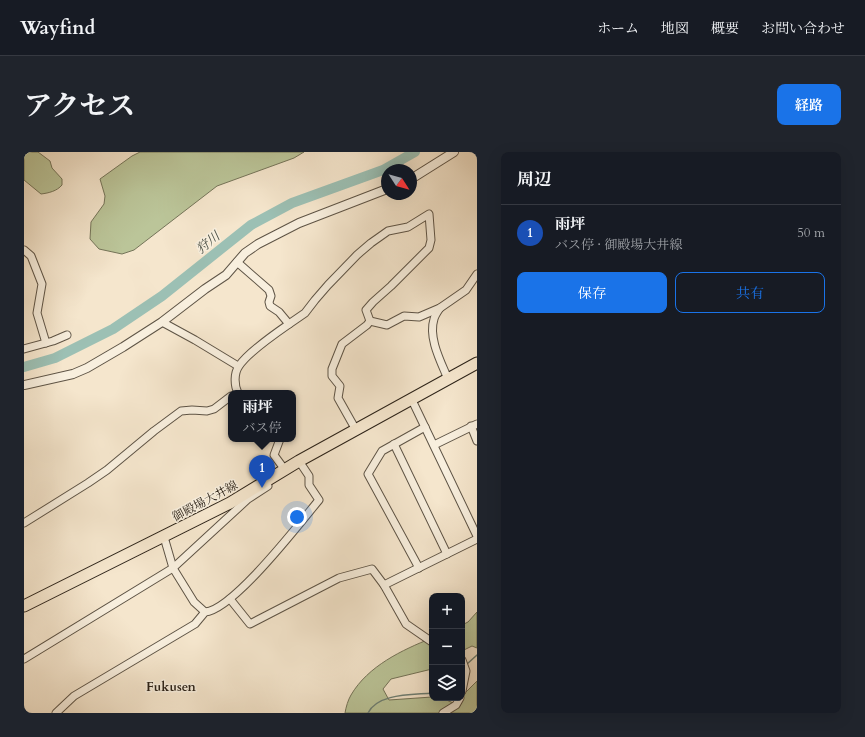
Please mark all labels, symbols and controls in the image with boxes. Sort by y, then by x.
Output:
text: Wayfind [20,15,95,41]
text: ホーム [597,19,639,38]
text: 地図 [661,19,689,38]
text: 概要 [711,19,739,38]
text: お問い合わせ [761,19,845,38]
button: 経路 [777,84,841,125]
text: アクセス [24,87,135,125]
north arrow [381,164,417,200]
text: 周辺 [517,168,551,191]
text: 雨坪 [555,214,585,234]
text: 1 [527,224,533,242]
text: 50 m [797,224,825,242]
water label: 狩川 [192,227,225,258]
text: バス停 · 御殿場大井線 [555,236,682,254]
button: 保存 [517,272,667,313]
button: 共有 [675,272,825,313]
popup [228,390,296,442]
text: 雨坪 [242,397,273,417]
text: バス停 [242,419,282,437]
pin: 1 [249,455,275,488]
street label: 御殿場大井線 [169,477,241,525]
your location [287,507,307,527]
map controls [429,593,465,701]
button: + [429,593,465,629]
button: − [429,629,465,665]
button: layers [429,665,465,701]
district label: Fukusen [146,678,197,696]

